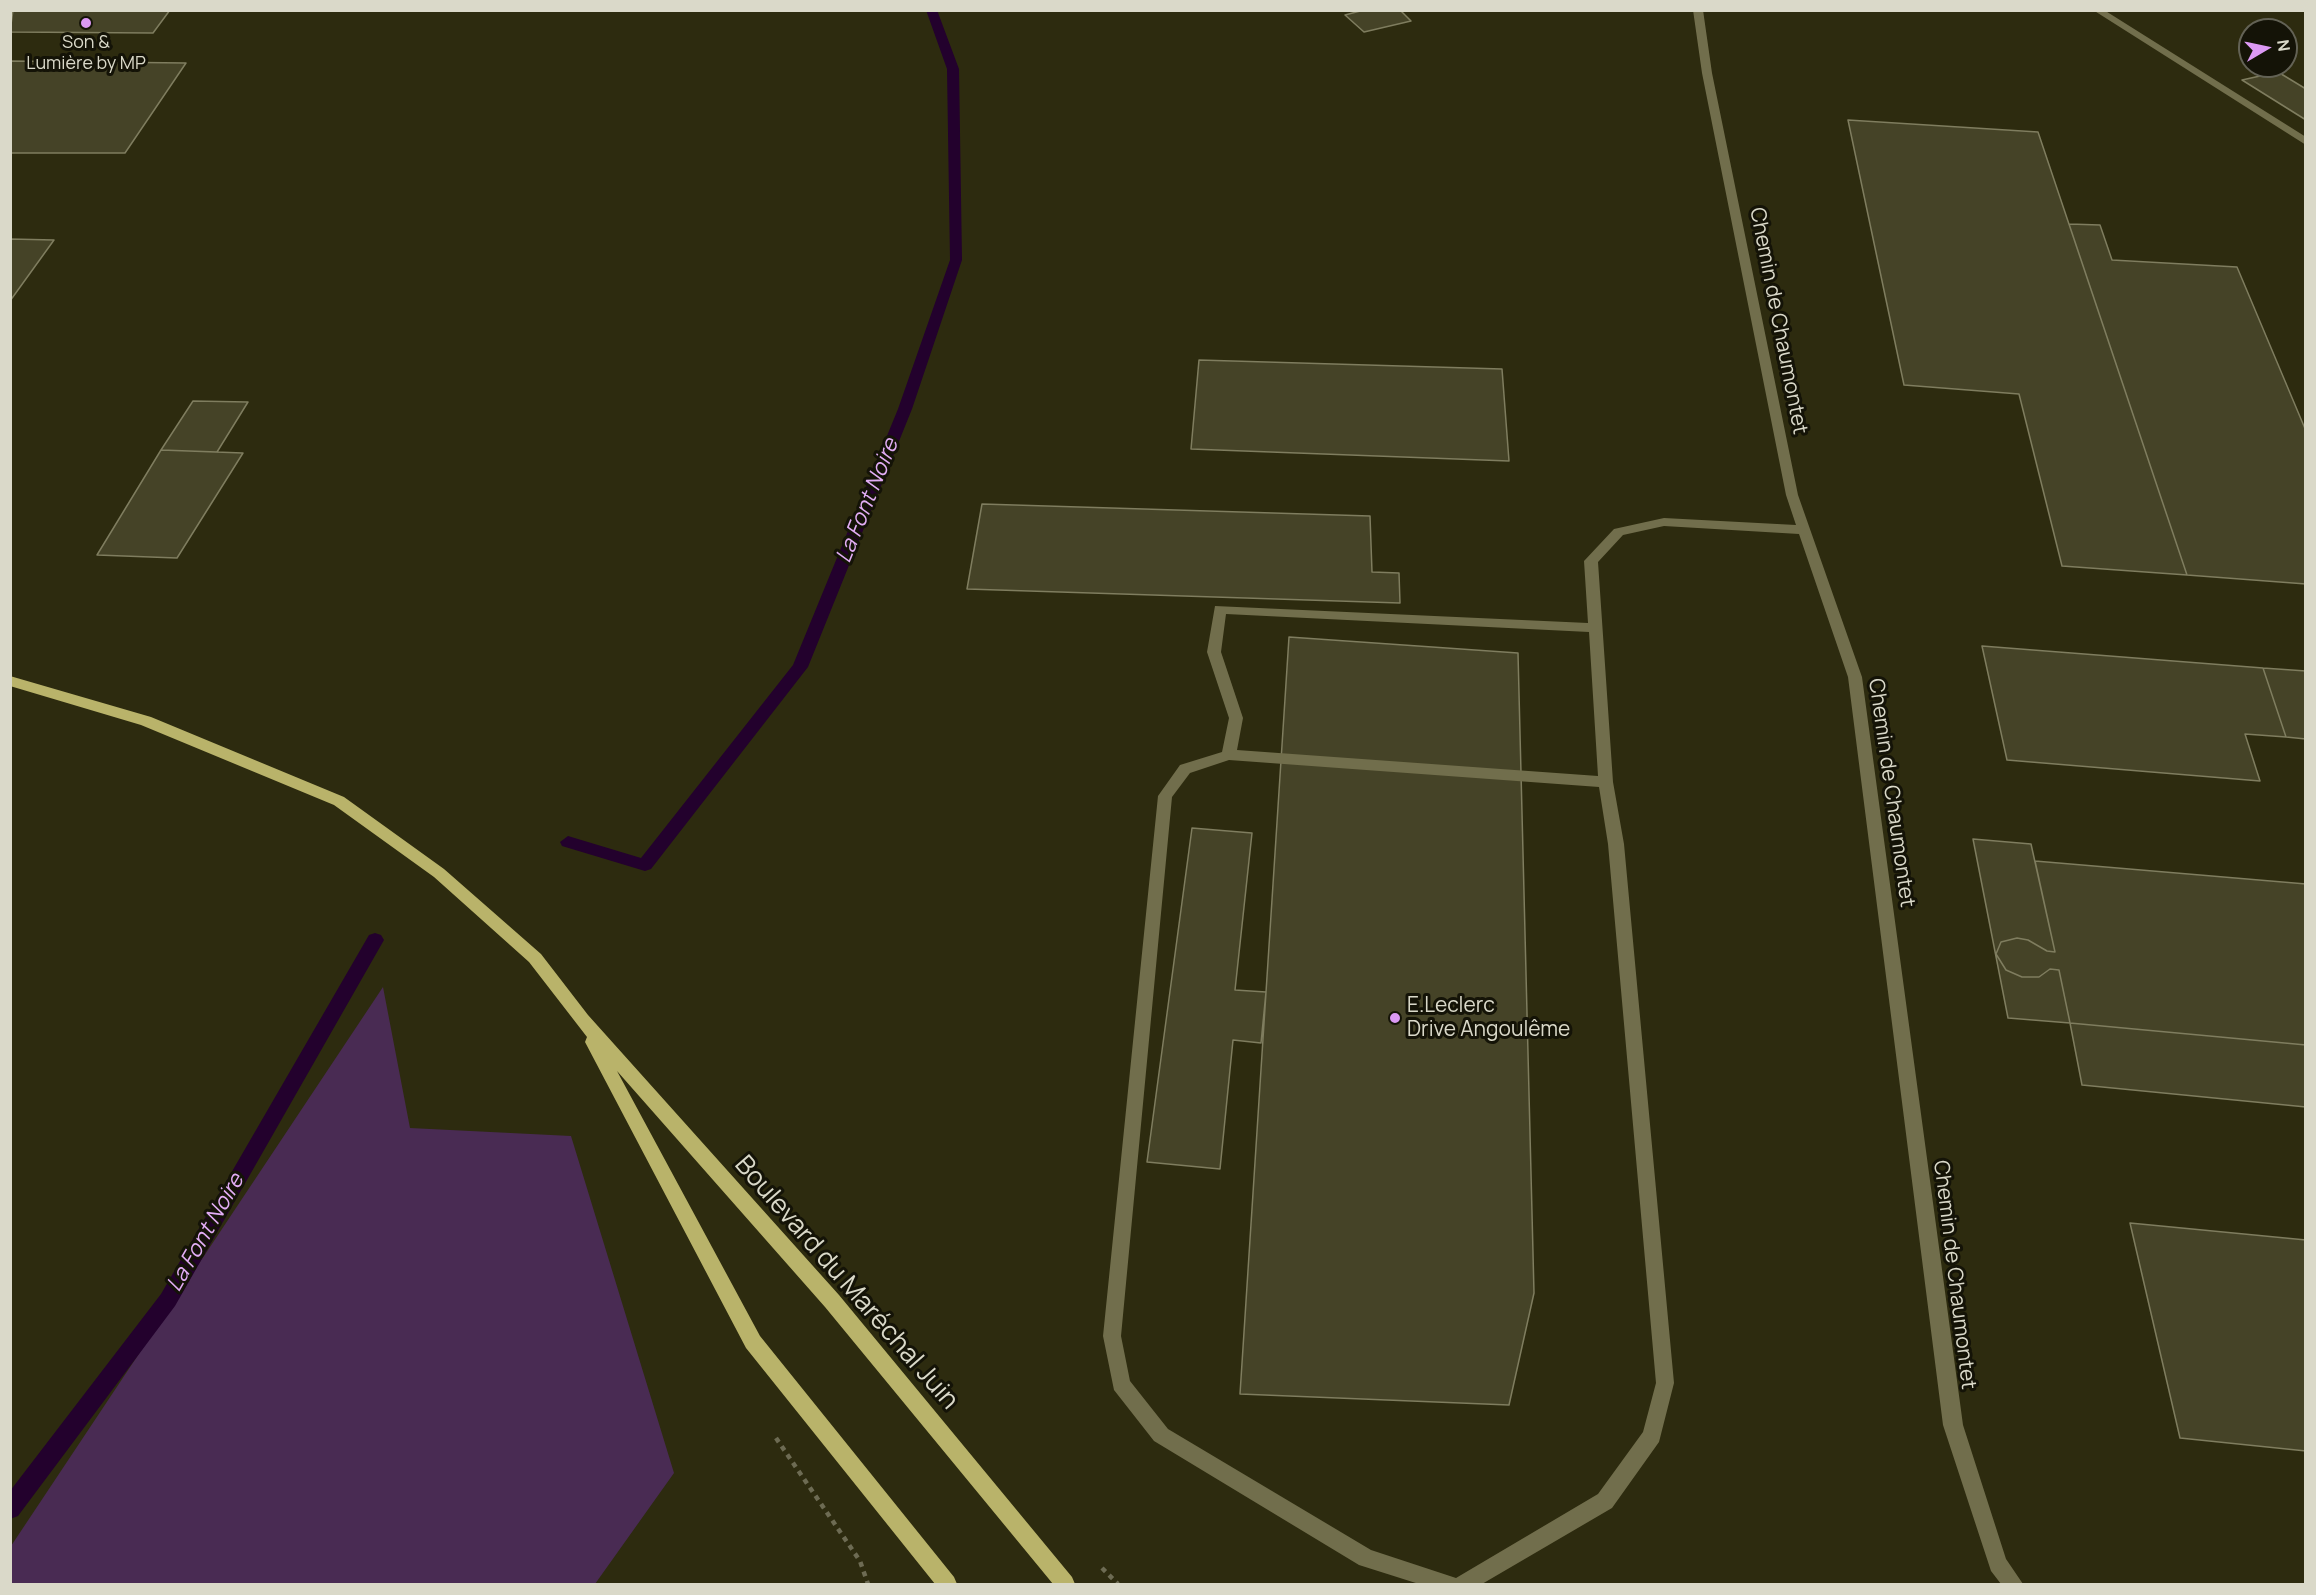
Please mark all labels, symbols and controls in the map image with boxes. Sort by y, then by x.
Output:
marker: Son & Lumière by MP [79,16,93,30]
north arrow [2238,18,2298,78]
place label: Son & Lumière by MP [26,32,146,74]
text: N [2272,38,2296,53]
street label: Chemin de Chaumontet [1744,205,1812,437]
water label: La Font Noire [831,435,905,567]
street label: Chemin de Chaumontet [1862,677,1920,909]
place label: E.Leclerc Drive Angoulême [1407,993,1570,1043]
marker: E.Leclerc Drive Angoulême [1388,1011,1402,1025]
street label: Boulevard du Maréchal Juin [727,1150,965,1416]
street label: Chemin de Chaumontet [1927,1159,1981,1391]
water label: La Font Noire [162,1169,250,1297]

